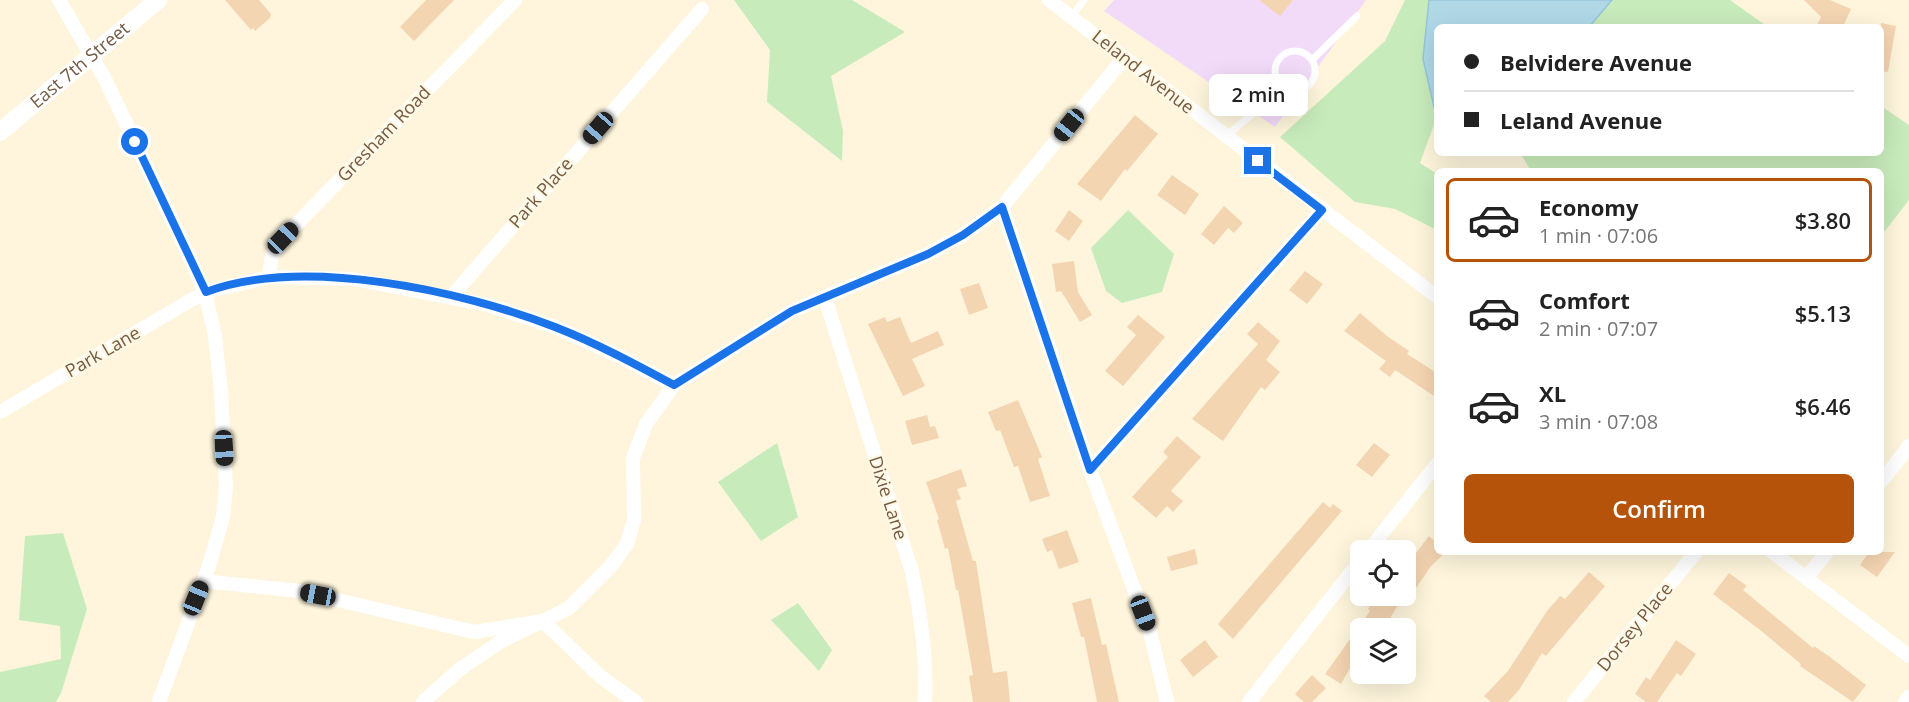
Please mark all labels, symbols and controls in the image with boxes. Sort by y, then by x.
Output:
street label: East 7th Street [24,16,134,113]
street label: Leland Avenue [1088,24,1200,119]
text: Belvidere Avenue [1500,47,1692,77]
callout: 2 min [1208,74,1308,116]
street label: Gresham Road [331,80,435,186]
text: 2 min [1232,81,1286,108]
car [1051,105,1087,145]
text: Leland Avenue [1500,105,1662,135]
car [579,109,617,147]
route start [121,128,148,155]
route end [1244,147,1271,174]
street label: Park Place [503,152,578,233]
text: Economy [1539,192,1638,222]
icon: car [1467,193,1521,247]
text: $3.80 [1795,205,1851,235]
car [264,219,302,257]
text: 1 min · 07:06 [1539,222,1658,249]
text: Comfort [1539,285,1630,315]
icon: car [1467,286,1521,340]
text: $5.13 [1795,298,1851,328]
text: 2 min · 07:07 [1539,315,1658,342]
street label: Park Lane [61,320,144,382]
text: XL [1539,378,1566,408]
icon: car [1467,379,1521,433]
text: $6.46 [1795,391,1851,421]
text: 3 min · 07:08 [1539,408,1658,435]
car [214,430,234,466]
street label: Dixie Lane [864,453,914,543]
button: Confirm [1464,474,1854,543]
map controls [1350,540,1416,684]
button: locate [1350,540,1416,606]
street label: Dorsey Place [1591,577,1677,676]
car [181,578,211,618]
car [299,583,337,607]
car [1128,593,1158,633]
button: layers [1350,618,1416,684]

